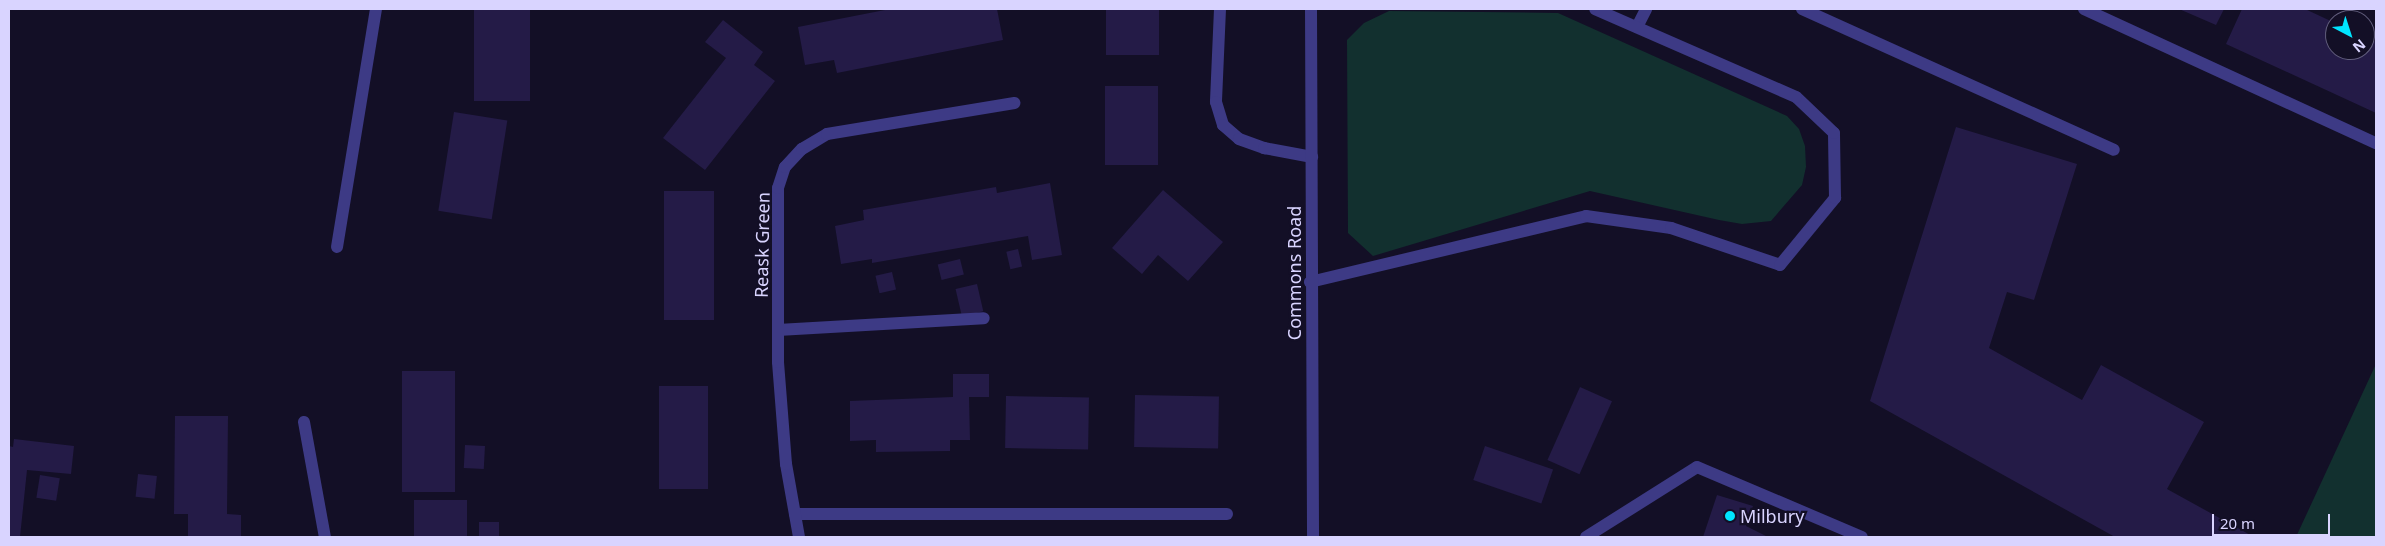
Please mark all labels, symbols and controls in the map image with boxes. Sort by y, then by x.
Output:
north arrow [2325,10,2375,60]
text: N [2349,35,2370,57]
street label: Reask Green [750,192,774,298]
street label: Commons Road [1283,206,1305,340]
scale bar [2215,504,2332,536]
place label: Milbury [1740,505,1804,527]
marker: Milbury [1724,510,1736,522]
text: 20 m [2220,513,2255,533]

